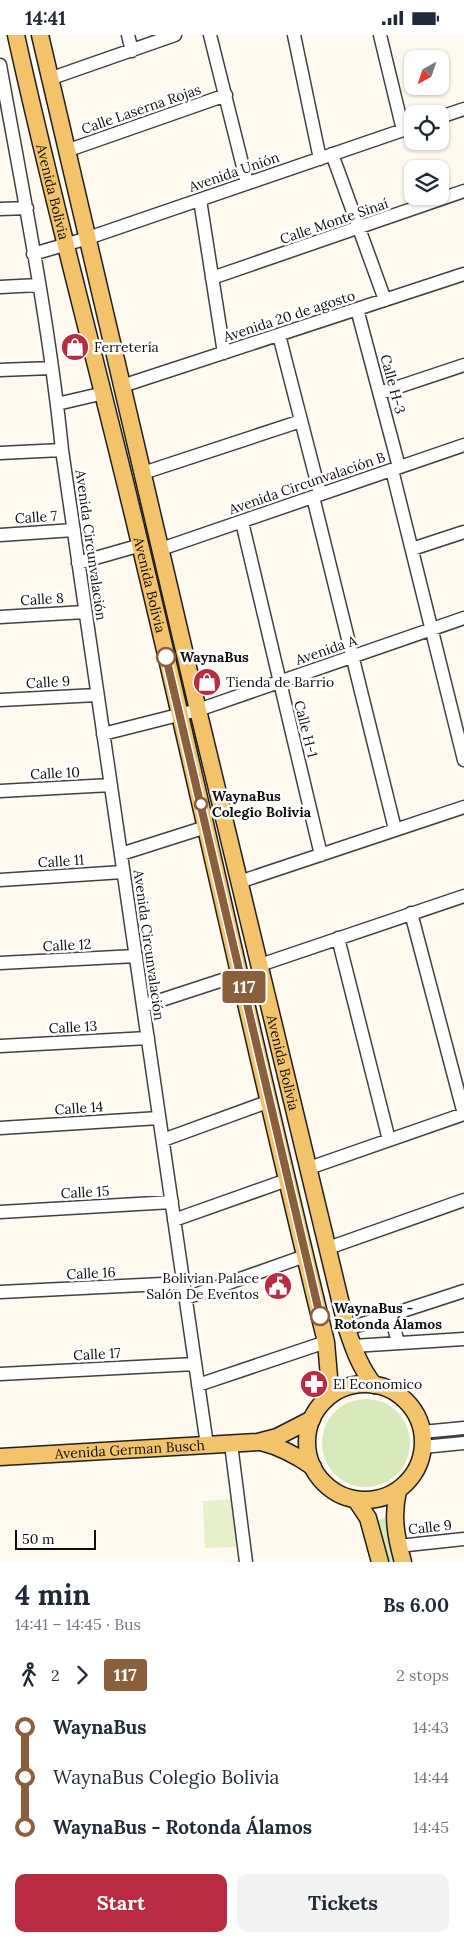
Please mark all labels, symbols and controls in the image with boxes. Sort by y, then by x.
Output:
text: 14:41 [25,6,66,30]
north arrow [404,50,449,95]
map controls [404,50,449,205]
street label: Calle Laserna Rojas [79,80,203,138]
button: locate [404,105,449,150]
street label: Avenida Bolivia [32,141,73,241]
street label: Avenida Unión [185,148,282,196]
button: layers [404,160,449,205]
street label: Calle Monte Sinaí [277,194,391,248]
street label: Avenida 20 de agosto [220,286,357,346]
shop icon: Ferretería [60,332,90,362]
place label: Ferretería [94,338,159,356]
street label: Calle H-3 [376,352,410,416]
street label: Avenida Circunvalación B [225,448,388,519]
street label: Avenida Circunvalación [71,468,111,622]
street label: Calle 7 [14,507,58,527]
street label: Avenida Bolivia [129,534,170,635]
street label: Calle 8 [20,589,64,609]
street label: Avenida A [292,631,359,669]
marker: WaynaBus [156,647,176,667]
place label: WaynaBus [180,648,249,666]
shop icon: Tienda de Barrio [192,667,222,697]
street label: Calle 9 [26,672,70,692]
place label: Tienda de Barrio [226,673,334,691]
street label: Calle H-1 [290,699,322,759]
street label: Calle 10 [30,763,80,783]
place label: WaynaBus Colegio Bolivia [212,787,312,821]
marker: WaynaBus Colegio Bolivia [194,797,208,811]
street label: Calle 11 [37,850,85,872]
street label: Avenida Circunvalación [129,868,169,1022]
street label: Calle 12 [42,935,92,955]
line badge: 117 [215,971,273,1003]
text: 117 [232,975,256,998]
street label: Avenida Bolivia [262,1012,303,1112]
street label: Calle 13 [48,1017,98,1037]
street label: Calle 14 [54,1097,104,1119]
street label: Calle 15 [60,1182,110,1202]
street label: Calle 16 [66,1263,116,1283]
place label: Bolivian Palace Salón De Eventos [146,1269,259,1303]
public building icon: Bolivian Palace Salón De Eventos [263,1271,293,1301]
place label: WaynaBus - Rotonda Álamos [334,1299,442,1333]
marker: WaynaBus - Rotonda Álamos [310,1306,330,1326]
street label: Calle 17 [73,1344,122,1364]
pharmacy icon: El Economico [299,1369,329,1399]
place label: El Economico [333,1375,422,1393]
street label: Avenida German Busch [53,1436,205,1463]
street label: Calle 9 [407,1516,453,1538]
scale bar [15,1527,96,1550]
text: 50 m [22,1530,55,1548]
text: 4 min [15,1577,90,1613]
text: Bs 6.00 [383,1593,449,1617]
text: 14:41 – 14:45 · Bus [15,1614,141,1634]
icon: walk [15,1661,43,1689]
icon: forward [68,1661,96,1689]
text: 117 [114,1663,137,1686]
text: 2 [51,1665,60,1685]
text: 2 stops [396,1665,449,1685]
text: WaynaBus [53,1715,147,1739]
text: 14:43 [413,1717,449,1737]
text: WaynaBus Colegio Bolivia [53,1765,279,1789]
text: 14:44 [413,1767,449,1787]
text: WaynaBus - Rotonda Álamos [53,1815,312,1839]
text: 14:45 [413,1817,449,1837]
button: Start [15,1874,227,1932]
button: Tickets [237,1874,449,1932]

